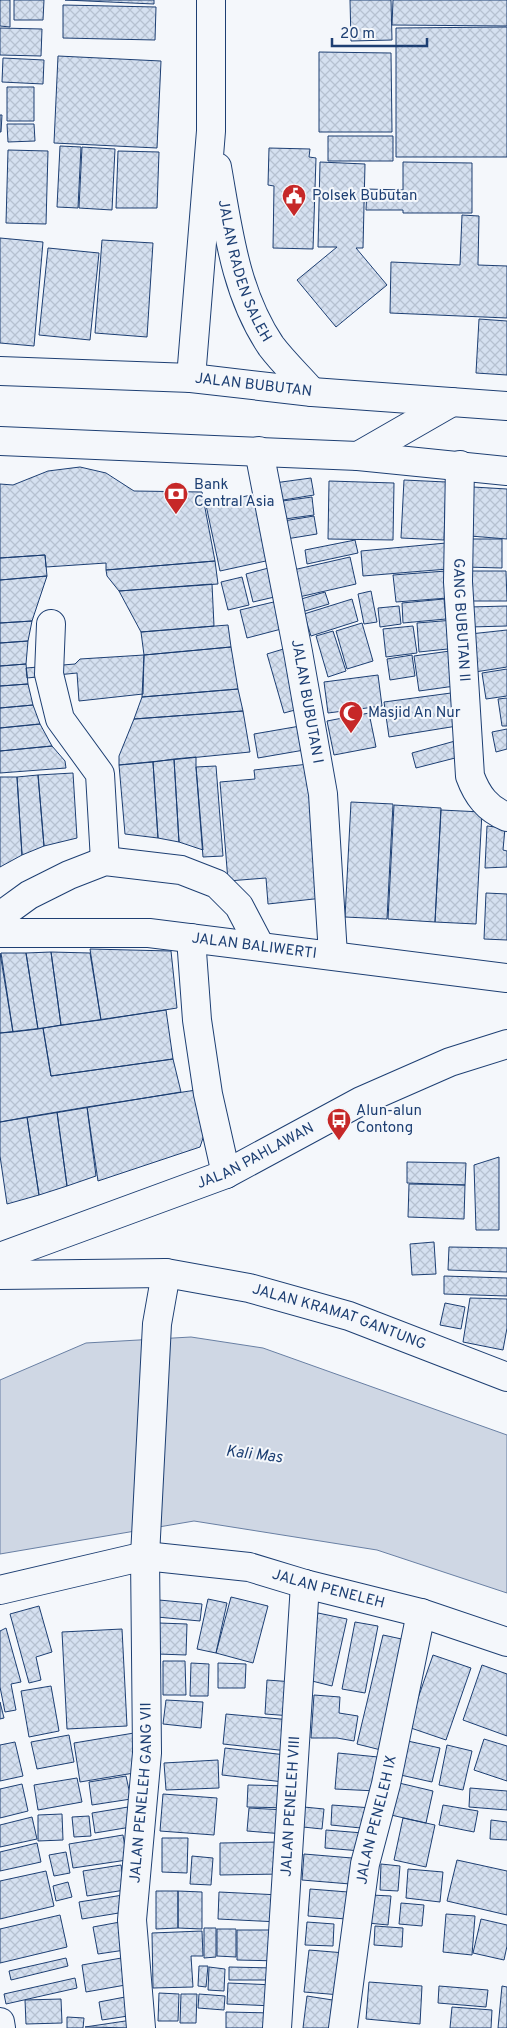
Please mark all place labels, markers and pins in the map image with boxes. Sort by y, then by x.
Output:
public building icon: Polsek Bubutan [281,183,307,217]
place label: Polsek Bubutan [312,187,417,206]
place label: Bank Central Asia [194,476,274,512]
bank icon: Bank Central Asia [163,481,189,515]
mosque icon: Masjid An Nur [338,700,364,734]
place label: Masjid An Nur [368,704,461,723]
place label: Alun-alun Contong [356,1102,422,1138]
bus stop icon: Alun-alun Contong [326,1107,352,1141]

